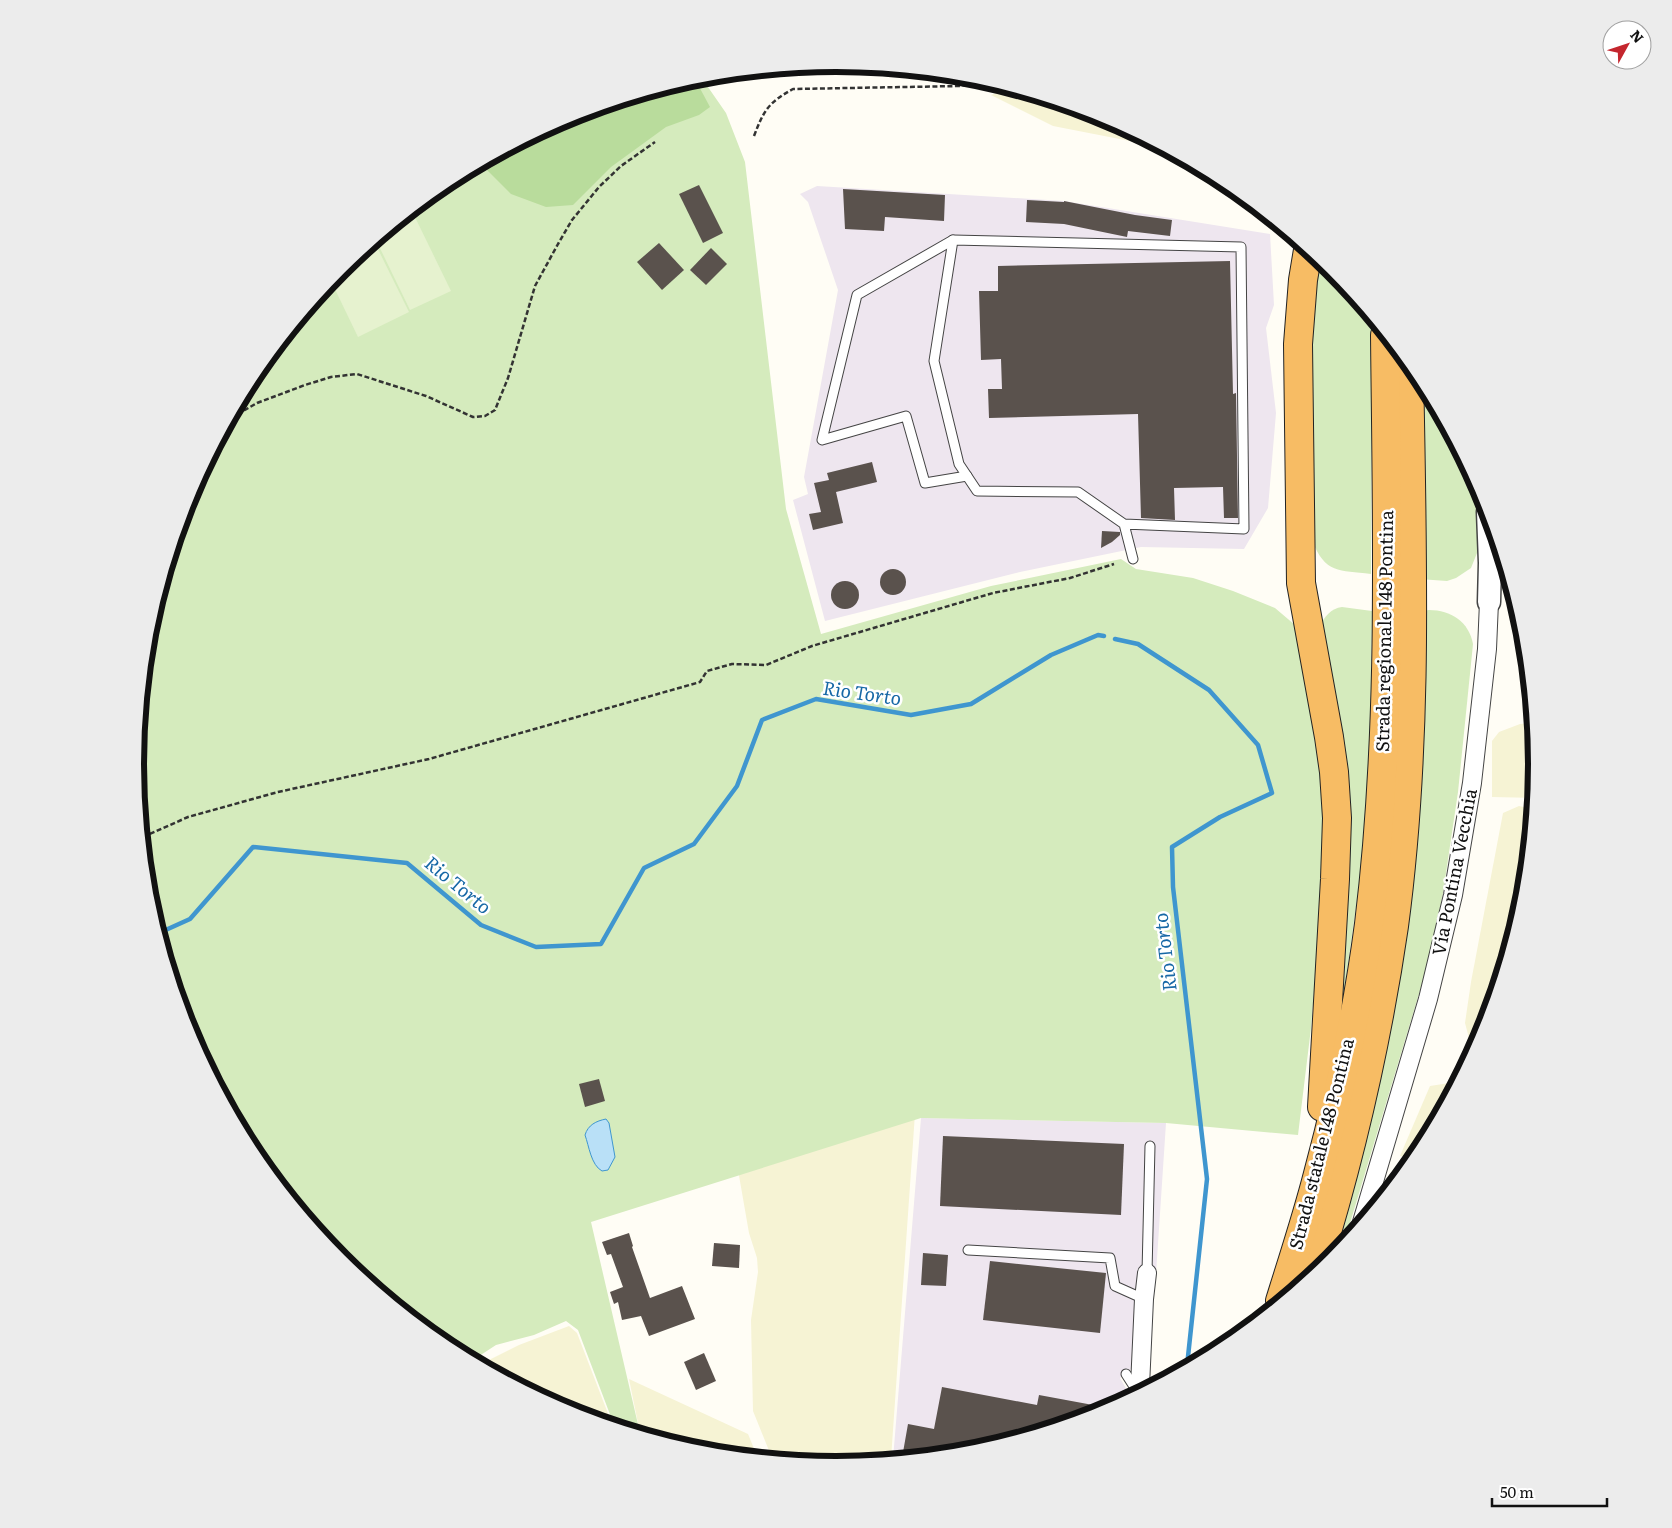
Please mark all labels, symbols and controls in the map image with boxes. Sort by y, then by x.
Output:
north arrow [1602,20,1652,70]
text: N [1626,25,1649,47]
street label: Strada regionale 148 Pontina [1368,510,1399,752]
water label: Rio Torto [821,673,903,711]
street label: Via Pontina Vecchia [1424,786,1483,958]
water label: Rio Torto [419,848,498,920]
water label: Rio Torto [1145,911,1183,993]
street label: Strada statale 148 Pontina [1281,1035,1360,1252]
scale bar [1492,1476,1607,1508]
text: 50 m [1500,1480,1534,1503]

